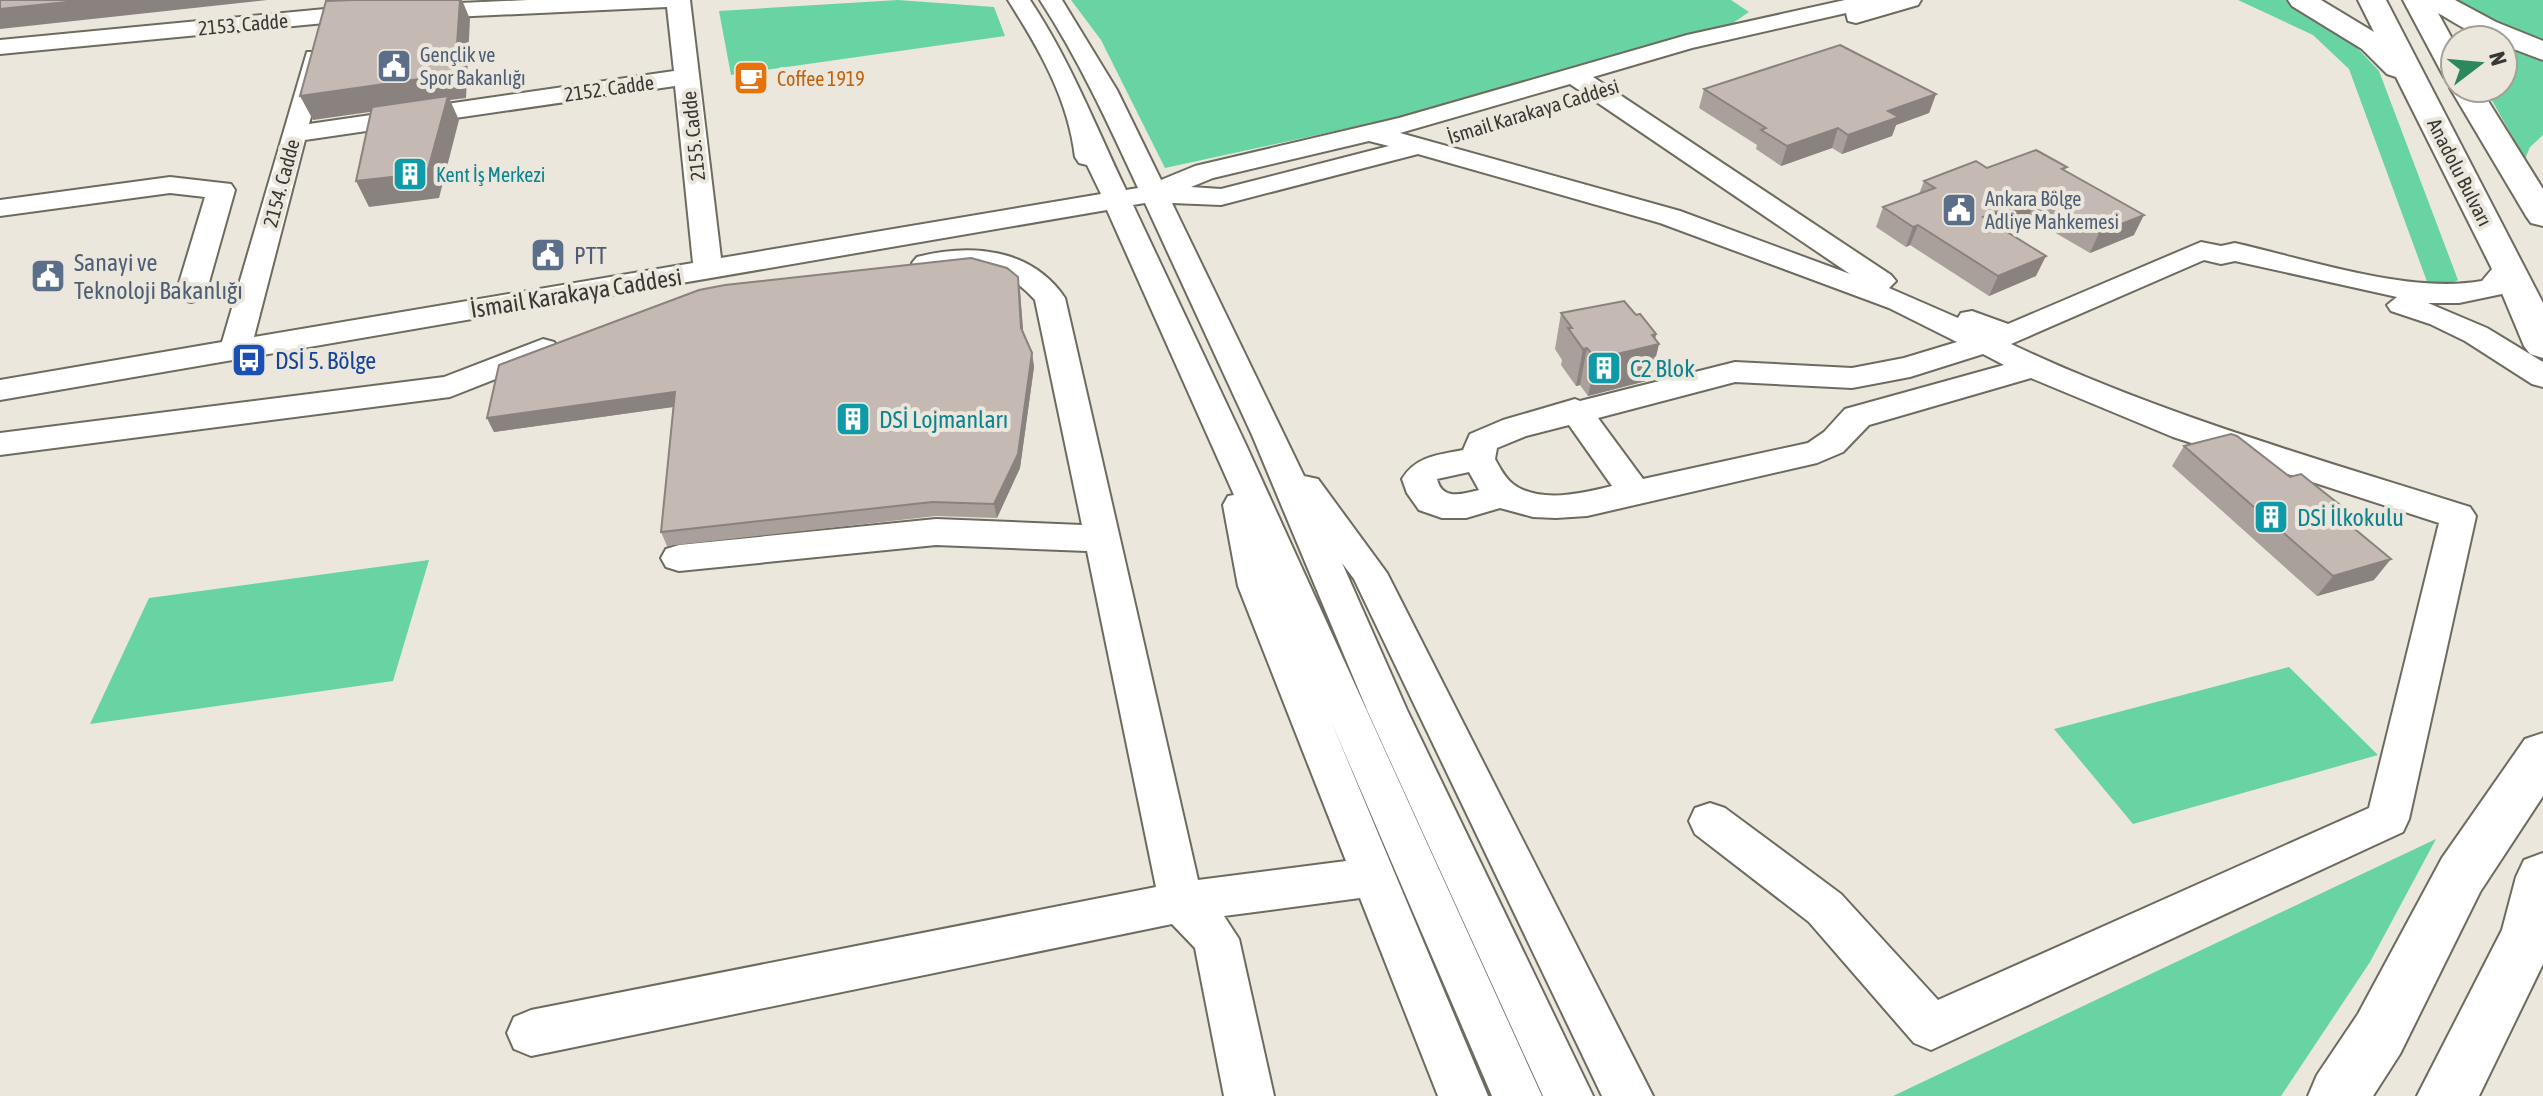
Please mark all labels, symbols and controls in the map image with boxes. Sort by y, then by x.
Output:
street label: 2153. Cadde [197,9,289,39]
north arrow [2439,24,2519,104]
place label: Gençlik ve Spor Bakanlığı [420,43,526,89]
public building icon: Gençlik ve Spor Bakanlığı [375,47,413,85]
text: N [2484,49,2513,68]
cafe icon: Coffee 1919 [732,59,770,97]
place label: Coffee 1919 [777,67,865,90]
street label: 2152. Cadde [563,70,655,106]
street label: İsmail Karakaya Caddesi [1444,74,1622,148]
street label: 2155. Cadde [677,90,709,182]
street label: Anadolu Bulvarı [2423,114,2497,230]
street label: 2154. Cadde [258,136,304,230]
building icon: Kent İş Merkezi [391,155,429,193]
place label: Kent İş Merkezi [436,163,545,186]
place label: Ankara Bölge Adliye Mahkemesi [1985,187,2119,233]
public building icon: Ankara Bölge Adliye Mahkemesi [1940,191,1978,229]
public building icon: PTT [529,236,567,274]
place label: PTT [574,242,607,269]
place label: Sanayi ve Teknoloji Bakanlığı [74,249,243,304]
public building icon: Sanayi ve Teknoloji Bakanlığı [29,257,67,295]
street label: İsmail Karakaya Caddesi [468,263,684,323]
bus stop icon: DSİ 5. Bölge [230,341,268,379]
place label: DSİ 5. Bölge [275,347,376,374]
building icon: C2 Blok [1585,349,1623,387]
place label: C2 Blok [1630,355,1695,382]
building icon: DSİ Lojmanları [834,400,872,438]
place label: DSİ Lojmanları [879,406,1008,433]
building icon: DSİ İlkokulu [2252,498,2290,536]
place label: DSİ İlkokulu [2297,504,2404,531]

